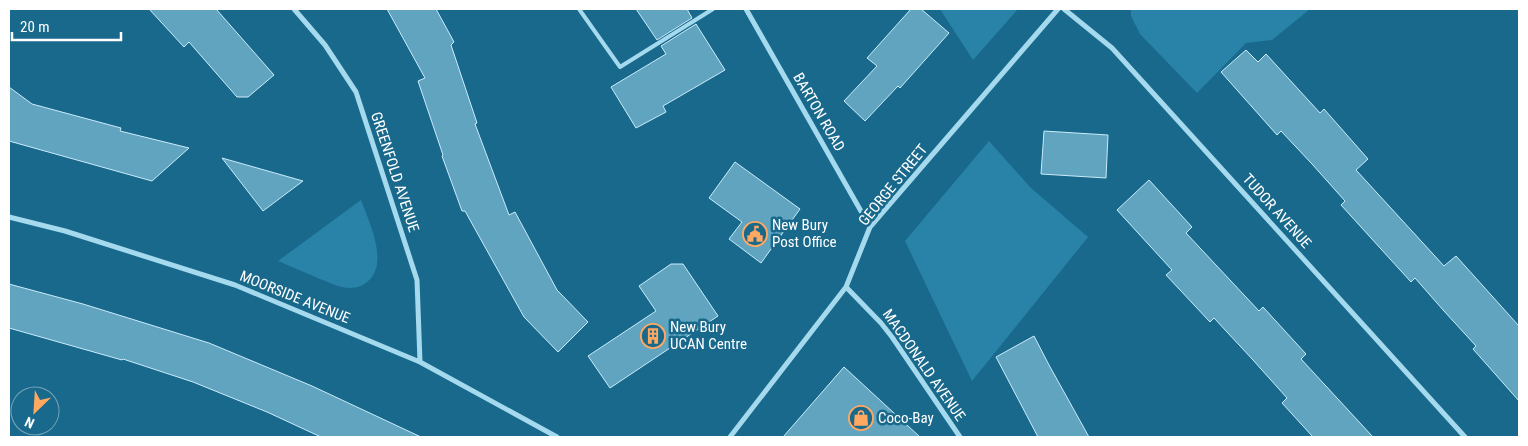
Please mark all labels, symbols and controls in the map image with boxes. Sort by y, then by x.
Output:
scale bar [12,10,121,42]
text: 20 m [20,18,50,36]
street label: BARTON ROAD [789,70,849,154]
street label: GREENFOLD AVENUE [367,110,423,234]
street label: GEORGE STREET [855,141,931,229]
street label: TUDOR AVENUE [1239,170,1315,252]
place label: New Bury Post Office [772,216,837,251]
public building icon: New Bury Post Office [742,221,768,247]
street label: MOORSIDE AVENUE [237,267,353,327]
street label: MACDONALD AVENUE [879,306,969,424]
place label: New Bury UCAN Centre [670,318,747,353]
building icon: New Bury UCAN Centre [640,323,666,349]
north arrow [10,386,60,436]
shop icon: Coco-Bay [848,405,874,431]
place label: Coco-Bay [878,409,934,427]
text: N [22,414,37,432]

